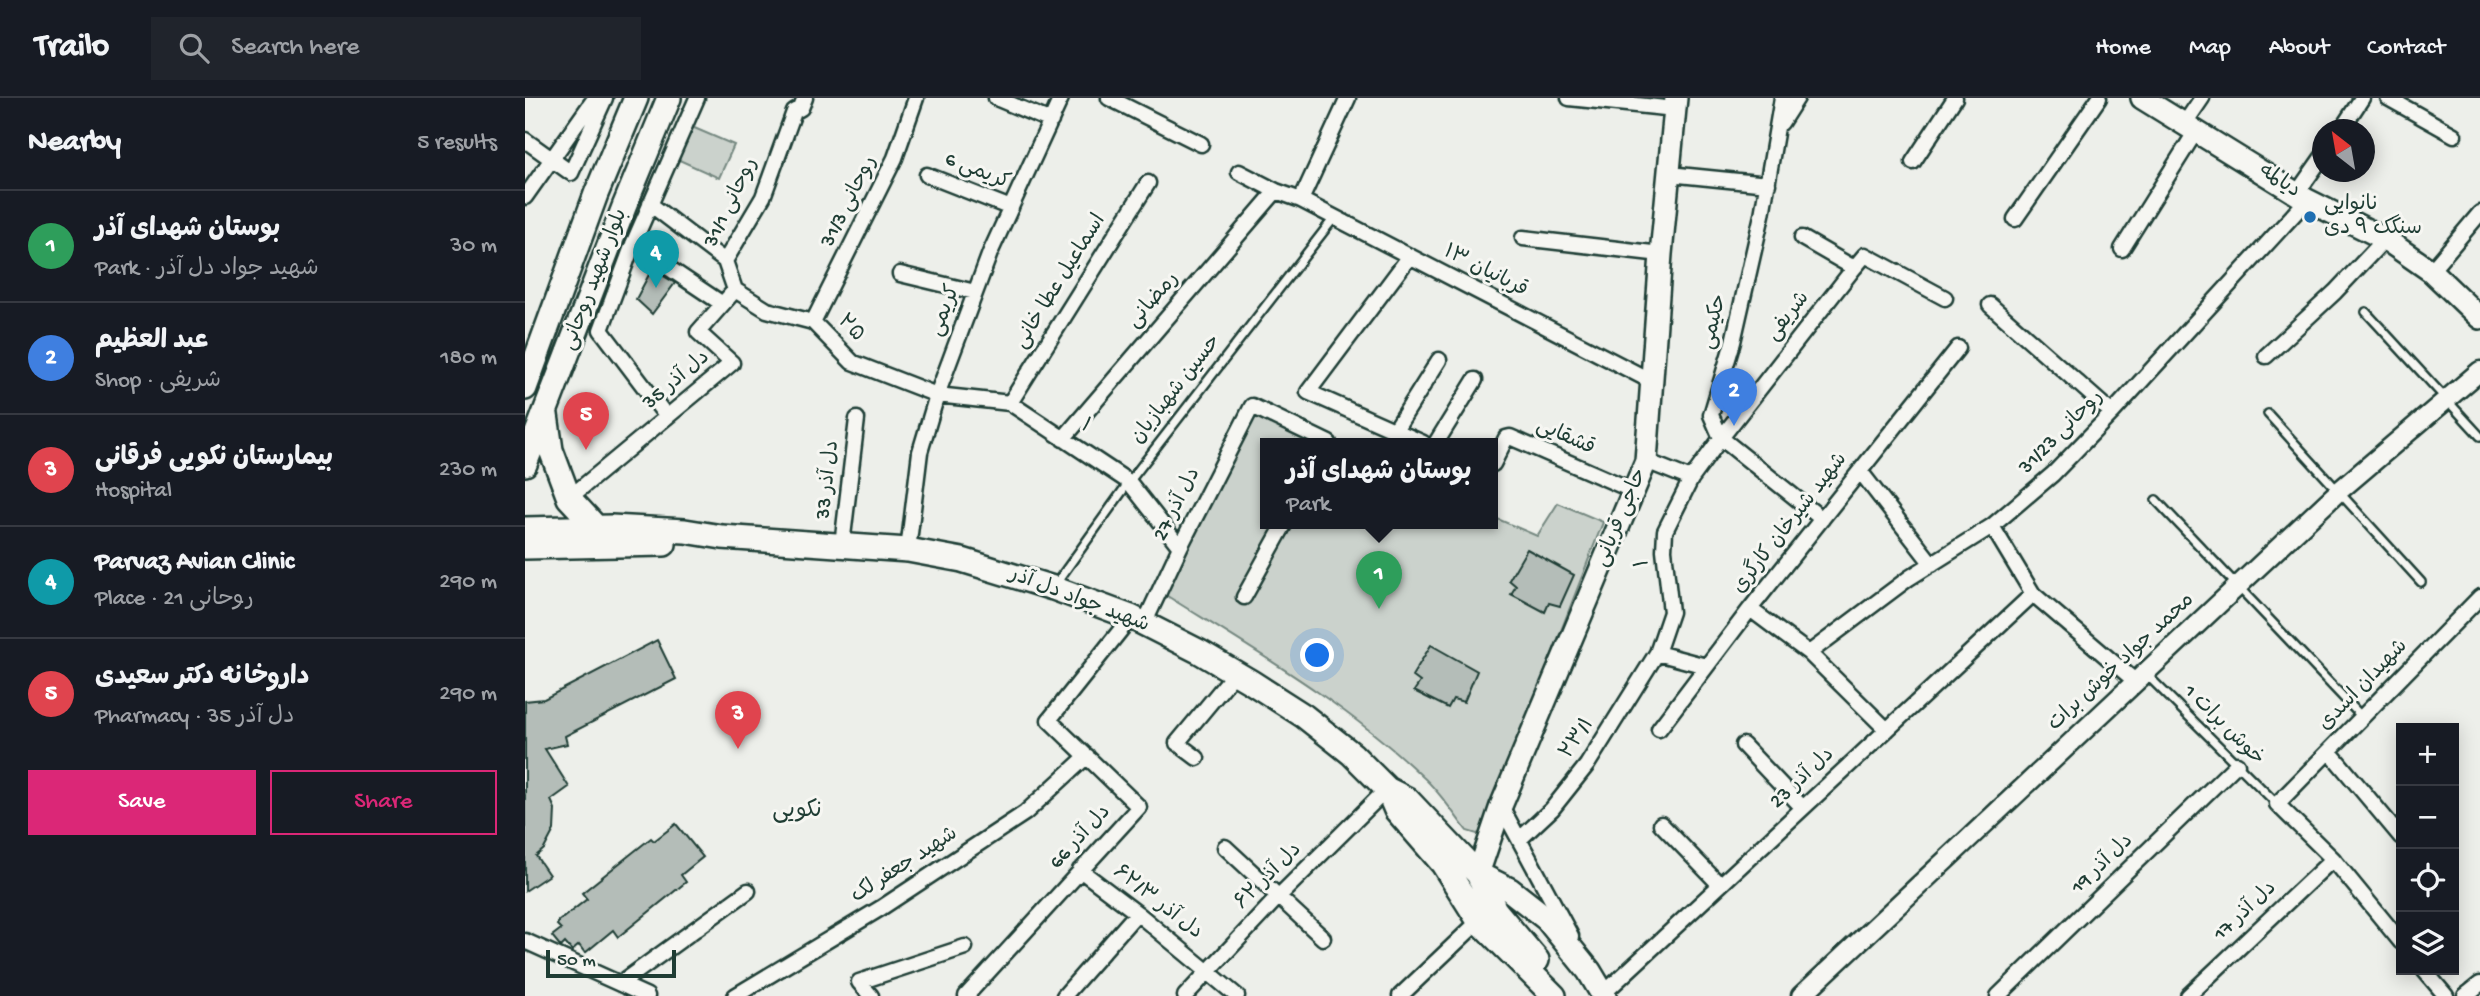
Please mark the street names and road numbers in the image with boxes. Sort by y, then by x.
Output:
street label: کریمی 6 [941,148,1013,196]
street label: روحانی 31/3 [816,152,884,253]
street label: روحانی 31/1 [699,154,764,253]
street label: دیالمه [2253,159,2305,205]
street label: بلوار شهید روحانی [558,206,634,354]
street label: اسماعیل عطا خانی [1010,210,1112,354]
street label: ۱۳ قربانیان [1439,240,1531,304]
street label: رمضانی [1123,268,1185,334]
street label: کریمی [925,282,967,340]
street label: شریفی [1762,287,1816,347]
street label: حکیمی [1696,292,1734,352]
street label: ۲۵ [831,310,869,348]
street label: حسین شهبازیان [1127,330,1227,450]
street label: دل آذر 35 [636,344,715,417]
street label: روحانی 31/23 [2014,385,2110,481]
street label: ۱ [1075,414,1095,440]
street label: قشقایی [1532,414,1598,462]
street label: دل آذر 33 [810,439,846,522]
street label: شهید شیرخان کارگری [1726,447,1854,600]
street label: دل آذر 27 [1147,463,1207,546]
street label: حاجی قربانی [1590,465,1654,571]
street label: ۱ [1631,558,1657,568]
street label: شهید جواد دل آذر [1004,560,1153,639]
street label: محمد جواد خوش برات [2043,589,2201,737]
street label: شهیدان اسدی [2314,635,2414,737]
street label: خوش برات 1 [2177,680,2269,772]
street label: ۲۳/۱ [1555,714,1601,764]
street label: دل آذر 23 [1764,742,1840,815]
street label: دل آذر 66 [1044,799,1117,875]
street label: شهید جعفر لک [847,822,963,910]
street label: دل آذر 19 [2065,828,2139,901]
street label: دل آذر ۶۲ [1229,837,1308,916]
street label: دل آذر ۶۲/۳ [1107,859,1208,946]
street label: دل آذر 17 [2207,875,2283,948]

